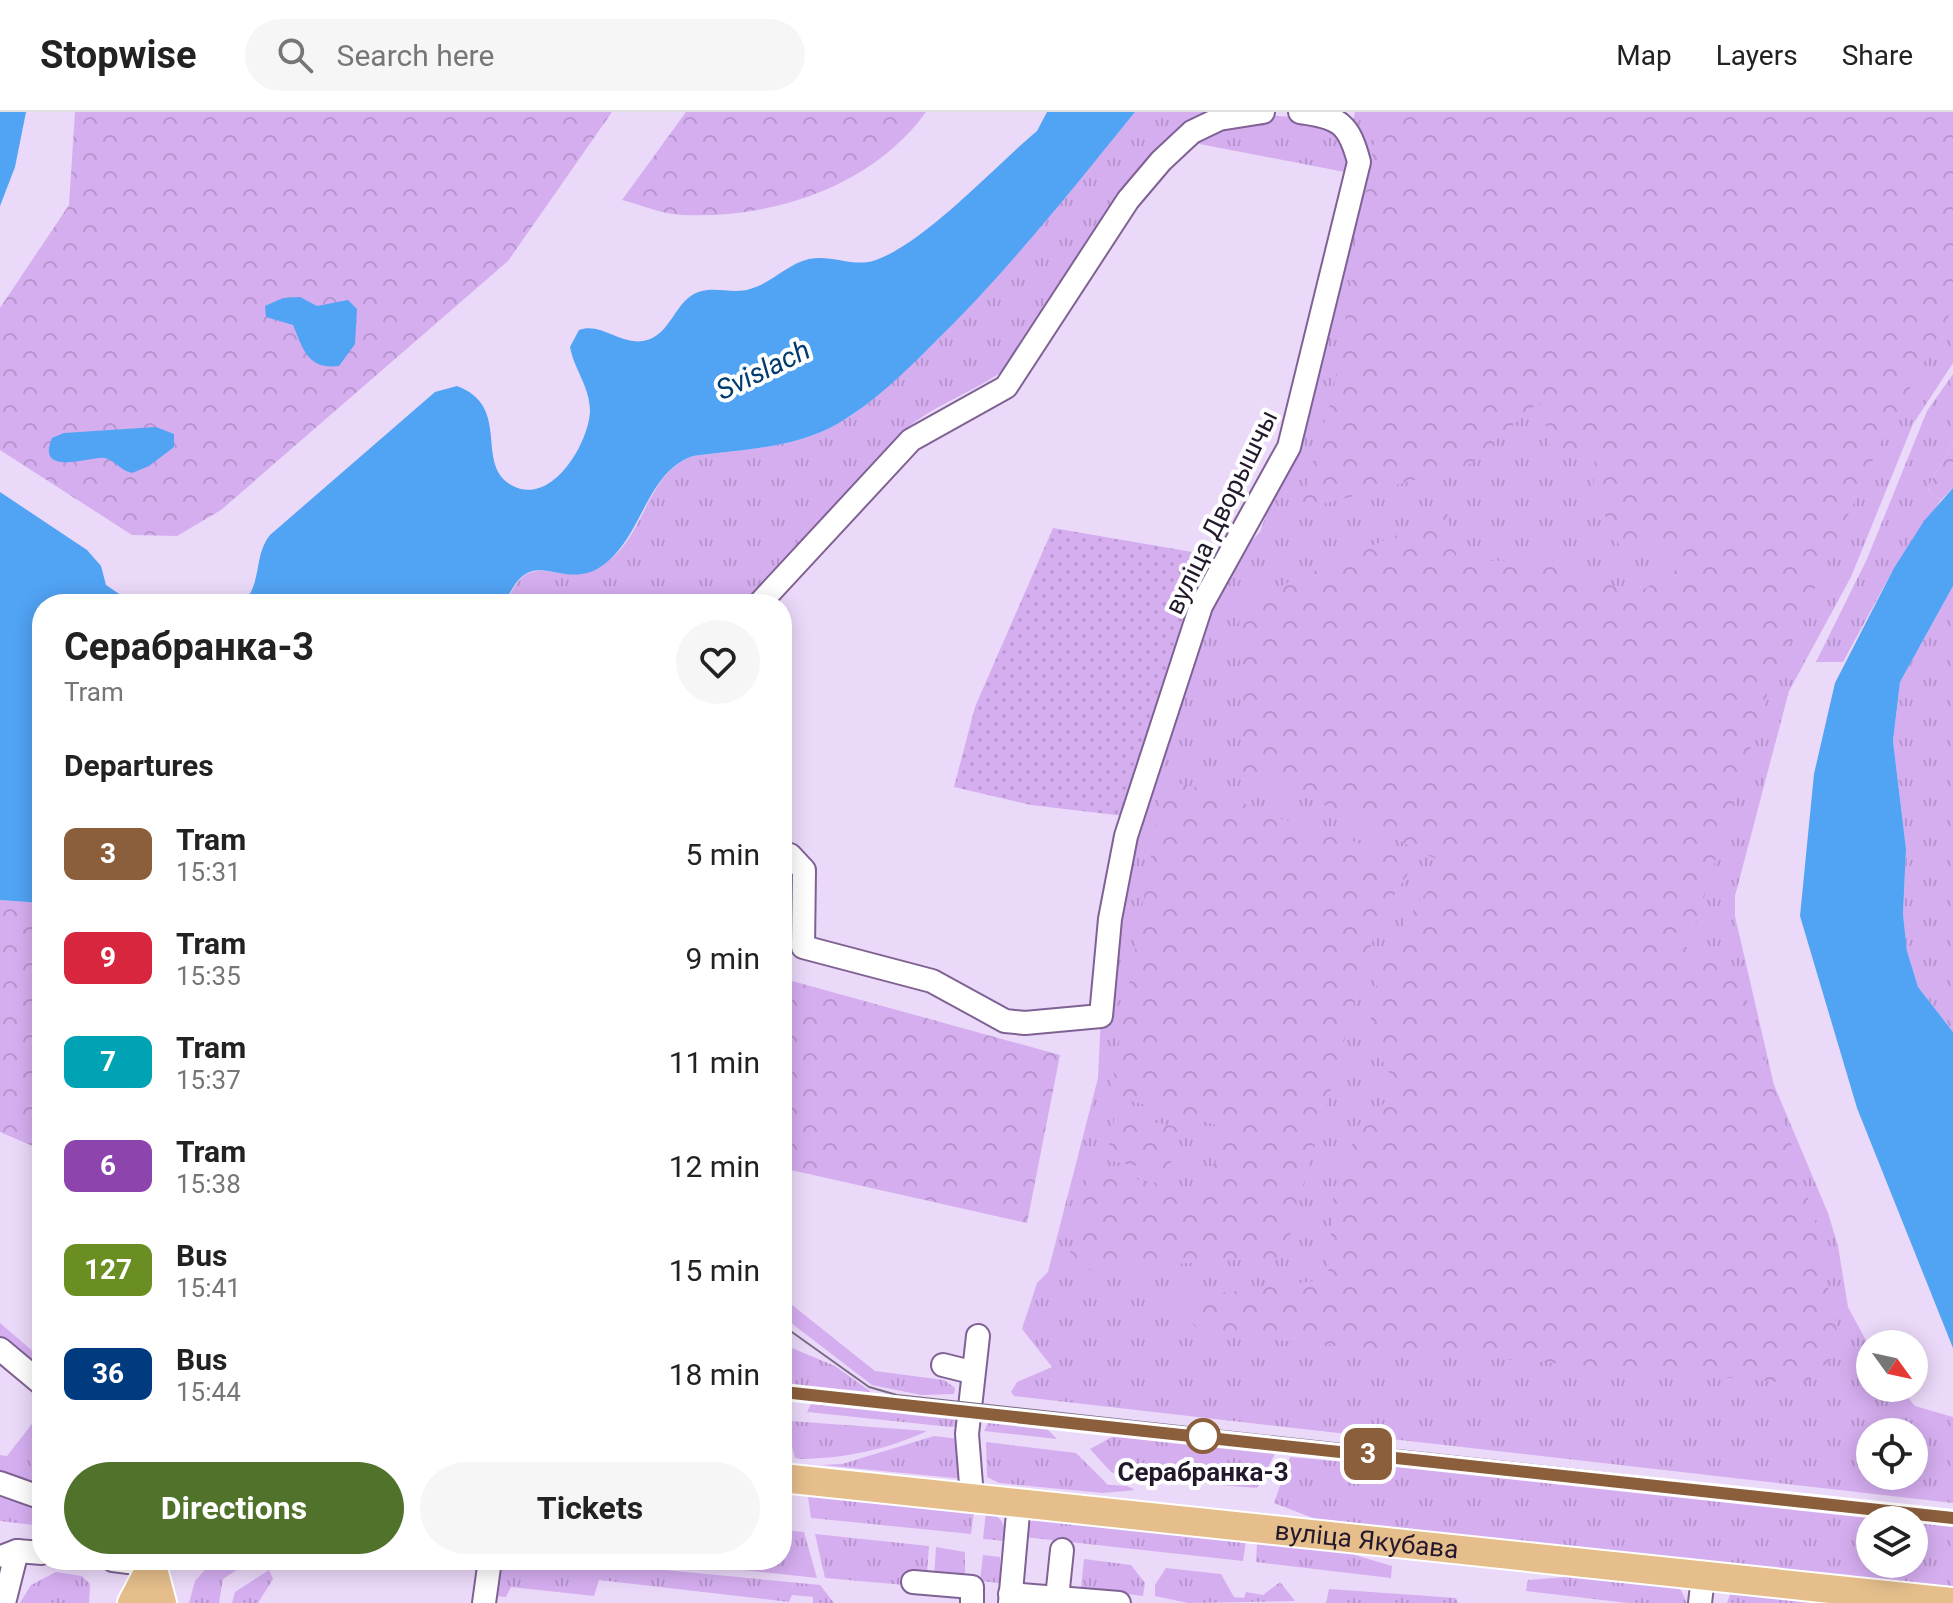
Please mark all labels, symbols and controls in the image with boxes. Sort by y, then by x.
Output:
search box [245,19,805,91]
text: Stopwise [40,33,197,77]
icon: search [273,33,317,77]
text: Search here [337,38,494,73]
text: Map [1616,39,1672,72]
text: Layers [1716,39,1798,72]
text: Share [1842,39,1913,72]
water label: Svislach [711,333,815,407]
street label: вуліца Дворышчы [1159,405,1283,619]
button: heart [676,620,760,704]
text: Серабранка-3 [64,625,314,669]
text: Tram [64,677,124,707]
text: Departures [64,748,214,783]
text: Tram [176,822,246,857]
text: 3 [100,837,116,870]
text: 5 min [686,837,760,872]
text: 15:31 [176,857,241,887]
text: Tram [176,926,246,961]
text: 9 [100,941,116,974]
text: 9 min [686,941,760,976]
text: 15:35 [176,961,241,991]
text: Tram [176,1030,246,1065]
text: 7 [100,1045,116,1078]
text: 11 min [669,1045,760,1080]
text: 15:37 [176,1065,241,1095]
text: Tram [176,1134,246,1169]
text: 6 [100,1149,116,1182]
text: 12 min [669,1149,760,1184]
text: 15:38 [176,1169,241,1199]
text: Bus [176,1238,227,1273]
text: 127 [84,1253,132,1286]
text: 15 min [669,1253,760,1288]
text: 15:41 [176,1273,241,1303]
north arrow [1856,1330,1928,1402]
map controls [1856,1330,1928,1578]
text: Bus [176,1342,227,1377]
text: 36 [92,1357,124,1390]
text: 18 min [669,1357,760,1392]
text: 15:44 [176,1377,241,1407]
button: locate [1856,1418,1928,1490]
marker: Серабранка-3 [1186,1419,1220,1453]
line badge: 3 [1342,1428,1394,1480]
text: 3 [1360,1437,1376,1470]
place label: Серабранка-3 [1117,1457,1289,1487]
button: Directions [64,1462,404,1554]
button: Tickets [420,1462,760,1554]
button: layers [1856,1506,1928,1578]
street label: вуліца Якубава [1273,1515,1460,1565]

